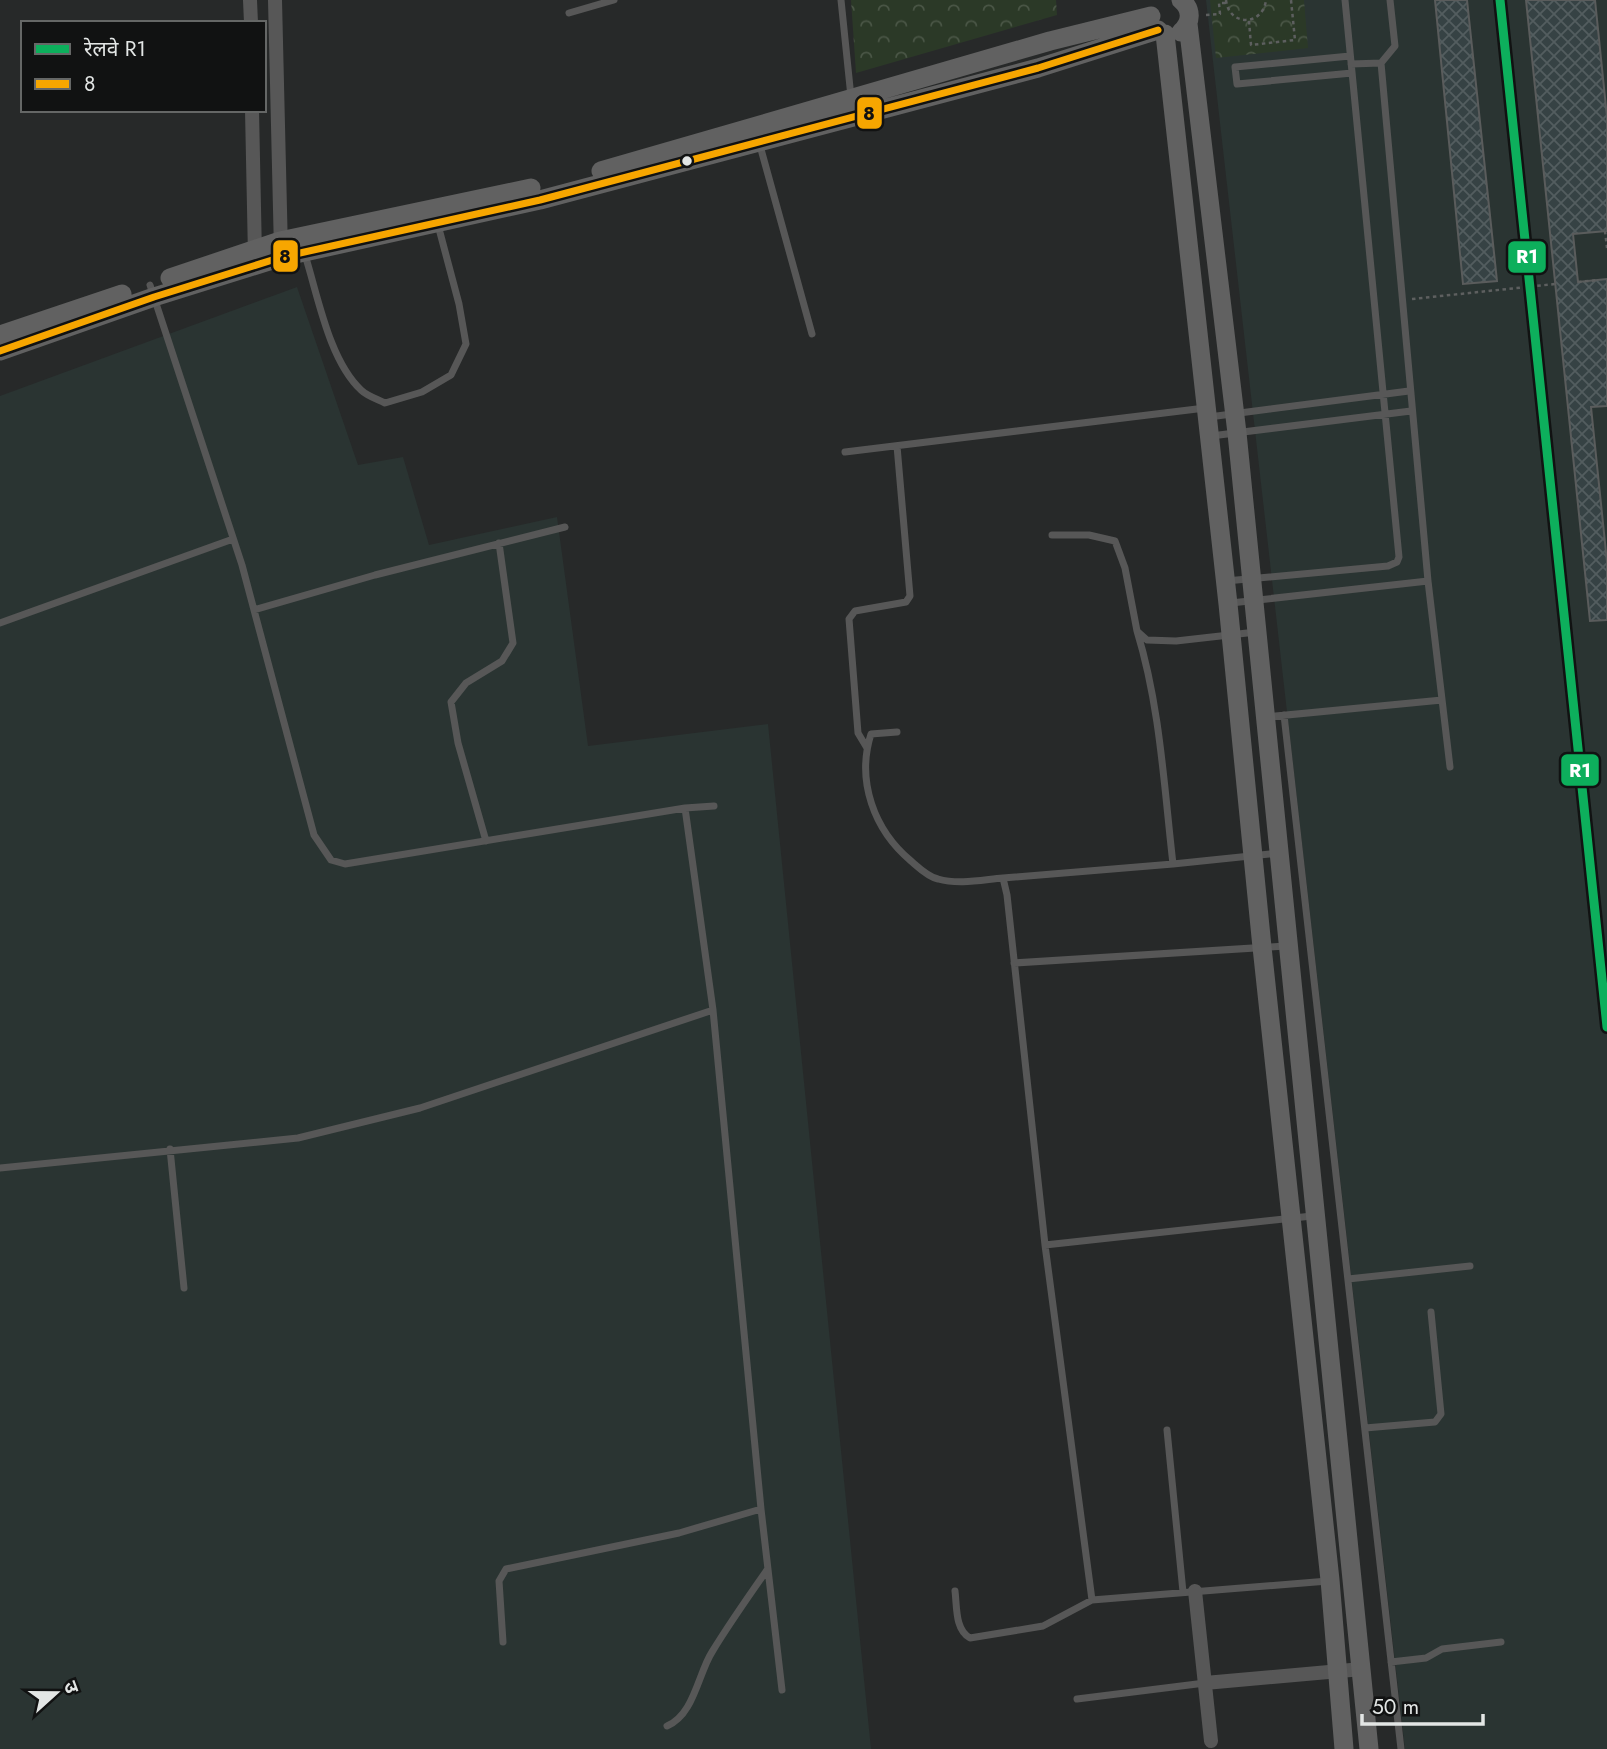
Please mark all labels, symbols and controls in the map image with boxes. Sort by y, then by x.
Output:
legend [21,21,266,112]
text: रेलवे R1 [83,34,146,64]
text: 8 [84,69,95,99]
line badge: 8 [856,96,883,130]
text: 8 [863,100,875,127]
unlabelled marker [680,154,694,168]
line badge: 8 [272,239,299,273]
line badge: R1 [1507,240,1547,274]
text: 8 [279,243,291,270]
text: R1 [1516,243,1538,270]
line badge: R1 [1560,753,1600,787]
text: R1 [1569,757,1591,784]
north arrow [21,1658,91,1728]
text: उ [57,1677,86,1698]
scale bar [1362,1682,1483,1726]
text: 50 m [1372,1692,1419,1722]

